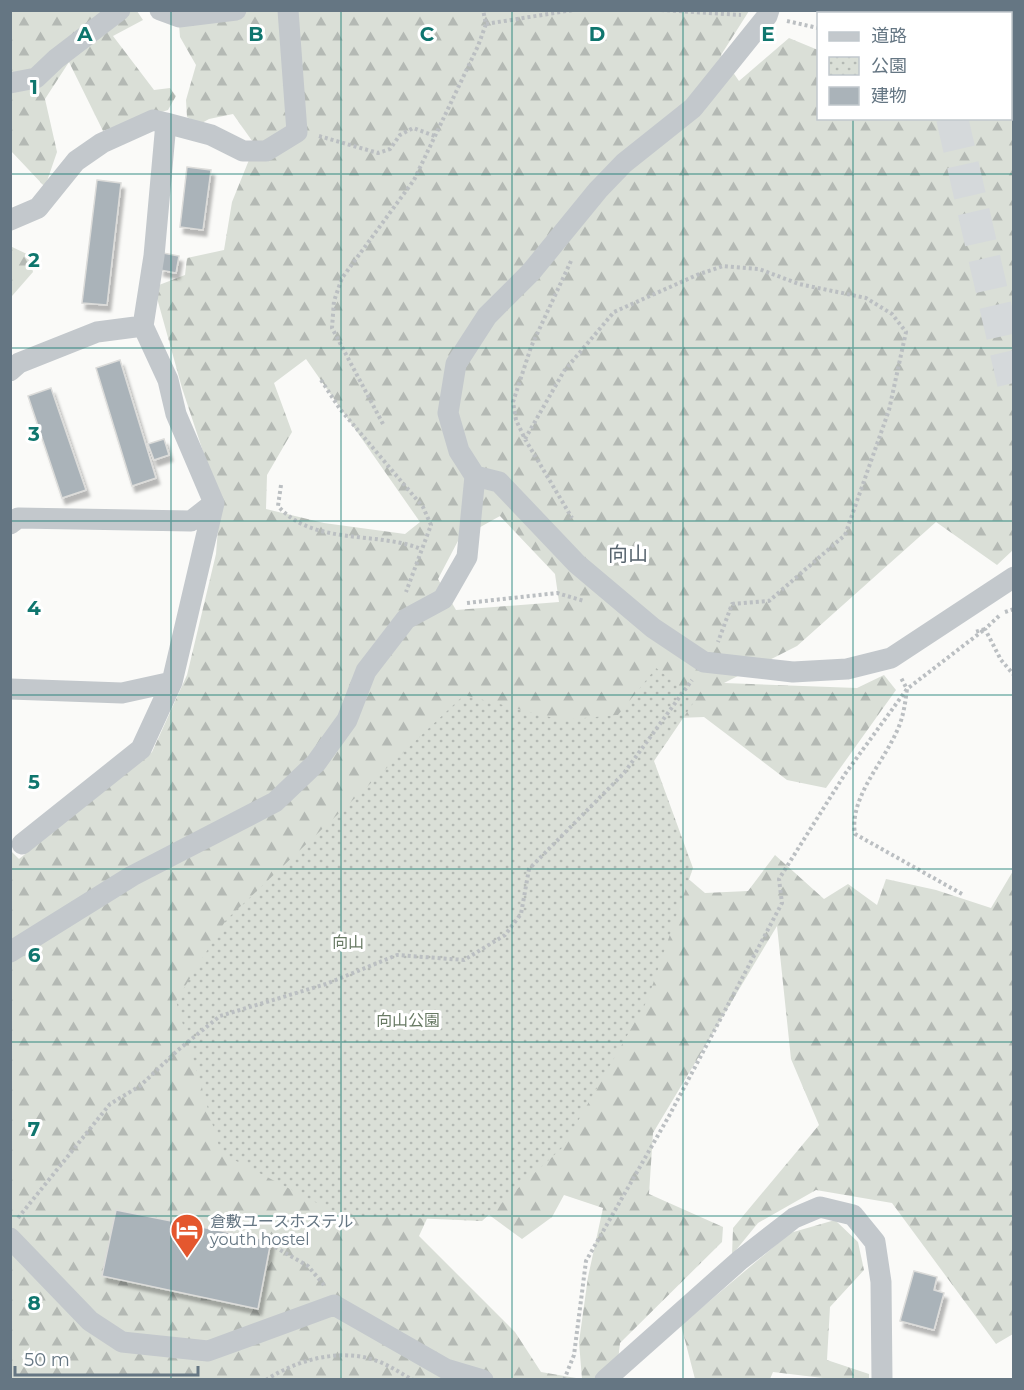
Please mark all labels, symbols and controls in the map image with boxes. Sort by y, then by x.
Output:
legend [817,12,1012,120]
text: A [76,22,93,46]
text: B [248,22,264,46]
text: C [420,22,435,46]
text: D [589,22,605,46]
text: E [761,22,775,46]
text: 道路 [871,25,907,47]
text: 公園 [871,55,907,77]
text: 1 [30,75,38,99]
text: 建物 [871,85,907,107]
text: 2 [28,248,40,272]
text: 3 [27,422,40,446]
district label: 向山 [608,542,648,566]
text: 4 [27,596,41,620]
text: 5 [28,770,40,794]
park label: 向山 [332,933,364,952]
text: 6 [28,943,41,967]
park label: 向山公園 [376,1011,440,1030]
text: 7 [28,1117,40,1141]
hotel icon: 倉敷ユースホステル youth hostel [169,1212,205,1259]
place label: 倉敷ユースホステル youth hostel [209,1212,353,1249]
text: 8 [27,1291,41,1315]
scale bar [15,1339,198,1377]
text: 50 m [24,1349,70,1371]

